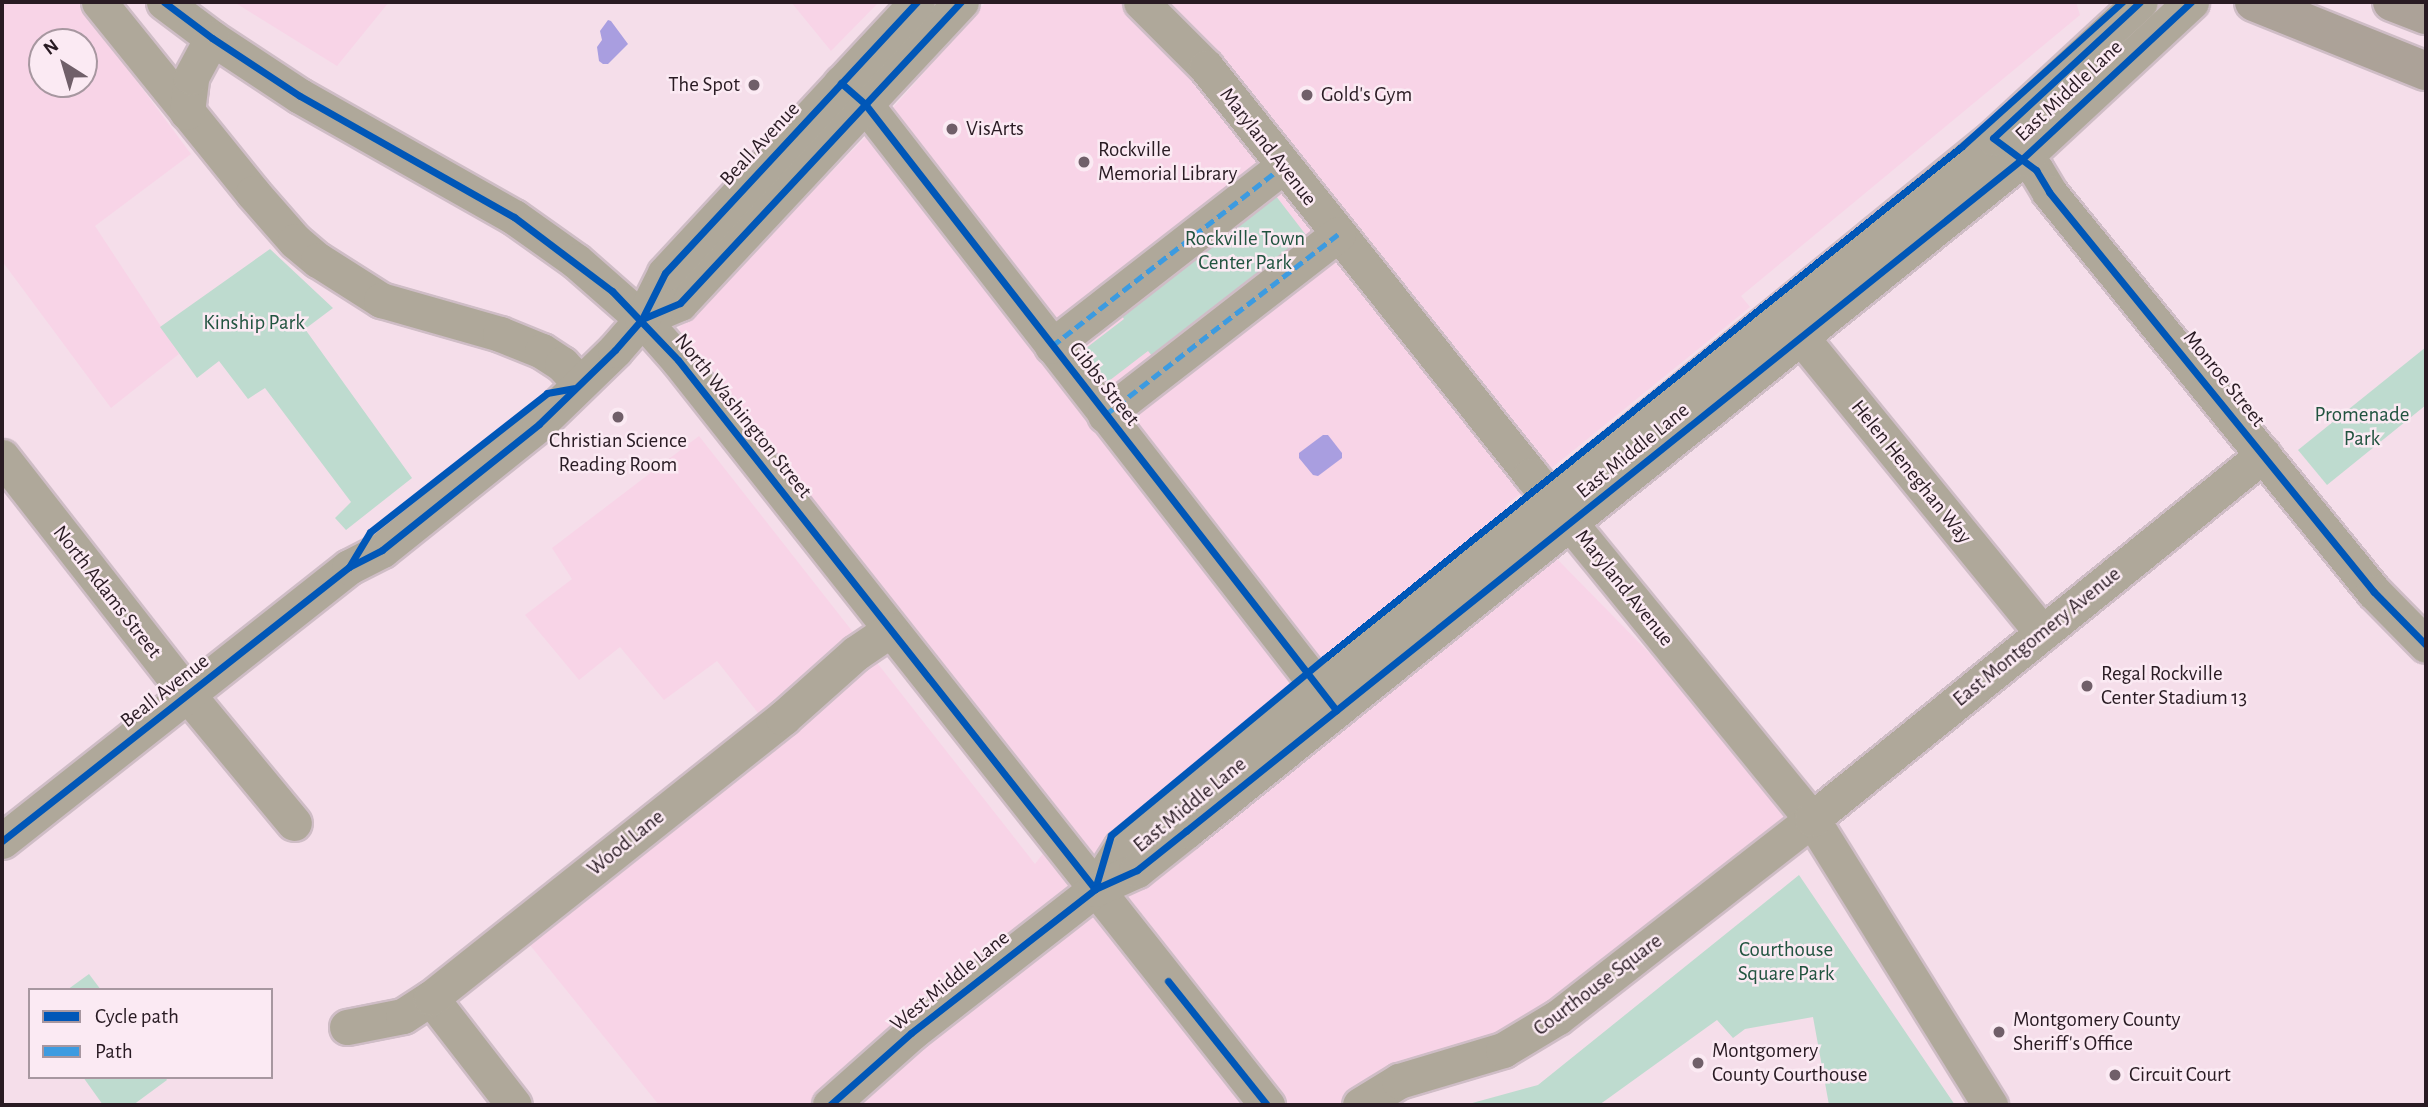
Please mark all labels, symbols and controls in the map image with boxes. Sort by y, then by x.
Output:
north arrow [28,28,98,98]
street label: East Middle Lane [2010,35,2128,147]
text: N [40,36,62,59]
place label: The Spot [668,72,740,98]
marker: The Spot [746,77,762,93]
place label: Gold's Gym [1321,82,1412,108]
street label: Maryland Avenue [1214,83,1322,211]
marker: Gold's Gym [1299,87,1315,103]
street label: Beall Avenue [715,97,805,191]
place label: VisArts [966,116,1024,142]
marker: VisArts [944,121,960,137]
place label: Rockville Memorial Library [1098,137,1237,187]
marker: Rockville Memorial Library [1076,154,1092,170]
park label: Rockville Town Center Park [1185,226,1305,276]
park label: Kinship Park [203,310,305,336]
street label: Monroe Street [2178,326,2270,432]
street label: North Washington Street [669,329,817,503]
street label: Gibbs Street [1063,337,1145,431]
street label: Helen Heneghan Way [1845,395,1977,549]
street label: East Middle Lane [1572,398,1694,504]
park label: Promenade Park [2314,402,2410,452]
marker: Christian Science Reading Room [610,409,626,425]
place label: Christian Science Reading Room [549,428,687,478]
street label: North Adams Street [47,521,167,663]
street label: Maryland Avenue [1569,525,1679,651]
street label: East Montgomery Avenue [1948,562,2126,712]
street label: Beall Avenue [116,649,214,733]
place label: Regal Rockville Center Stadium 13 [2101,661,2247,711]
marker: Regal Rockville Center Stadium 13 [2079,678,2095,694]
street label: East Middle Lane [1129,752,1251,858]
street label: Wood Lane [583,804,669,882]
street label: West Middle Lane [885,925,1015,1037]
street label: Courthouse Square [1529,928,1667,1042]
park label: Courthouse Square Park [1738,937,1834,987]
legend [28,988,273,1079]
text: Cycle path [95,1006,179,1027]
place label: Montgomery County Sheriff's Office [2013,1007,2180,1057]
marker: Montgomery County Sheriff's Office [1991,1024,2007,1040]
place label: Montgomery County Courthouse [1712,1038,1867,1088]
text: Path [95,1041,133,1062]
marker: Montgomery County Courthouse [1690,1055,1706,1071]
place label: Circuit Court [2129,1062,2231,1088]
marker: Circuit Court [2107,1067,2123,1083]

